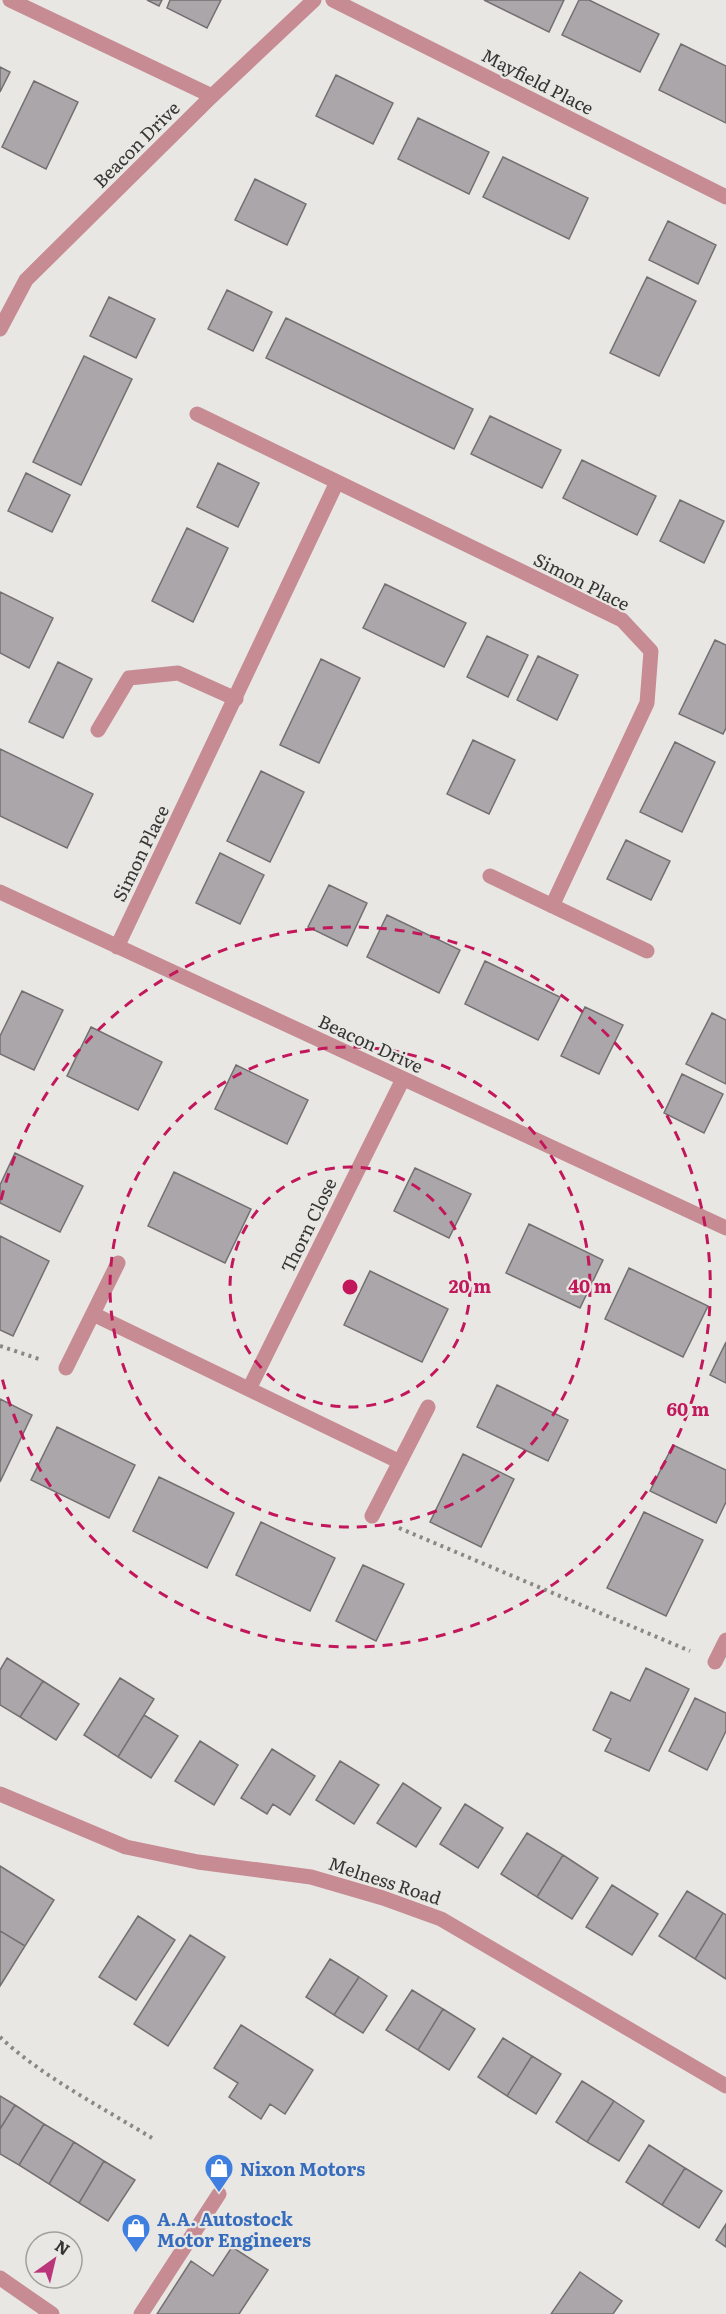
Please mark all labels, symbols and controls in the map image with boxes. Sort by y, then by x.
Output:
street label: Mayfield Place [477,41,599,121]
street label: Beacon Drive [87,95,185,193]
street label: Simon Place [529,545,635,617]
street label: Simon Place [105,800,175,906]
street label: Beacon Drive [314,1007,428,1079]
street label: Thorn Close [273,1173,343,1277]
text: 20 m [449,1272,491,1299]
text: 40 m [568,1272,612,1299]
centre of rings [340,1277,360,1297]
text: 60 m [666,1395,710,1422]
street label: Melness Road [325,1849,445,1911]
shop icon: Nixon Motors [203,2152,235,2194]
place label: Nixon Motors [240,2155,365,2182]
place label: A.A. Autostock Motor Engineers [157,2205,311,2253]
shop icon: A.A. Autostock Motor Engineers [120,2212,152,2254]
north arrow [24,2230,84,2290]
text: N [51,2233,75,2260]

